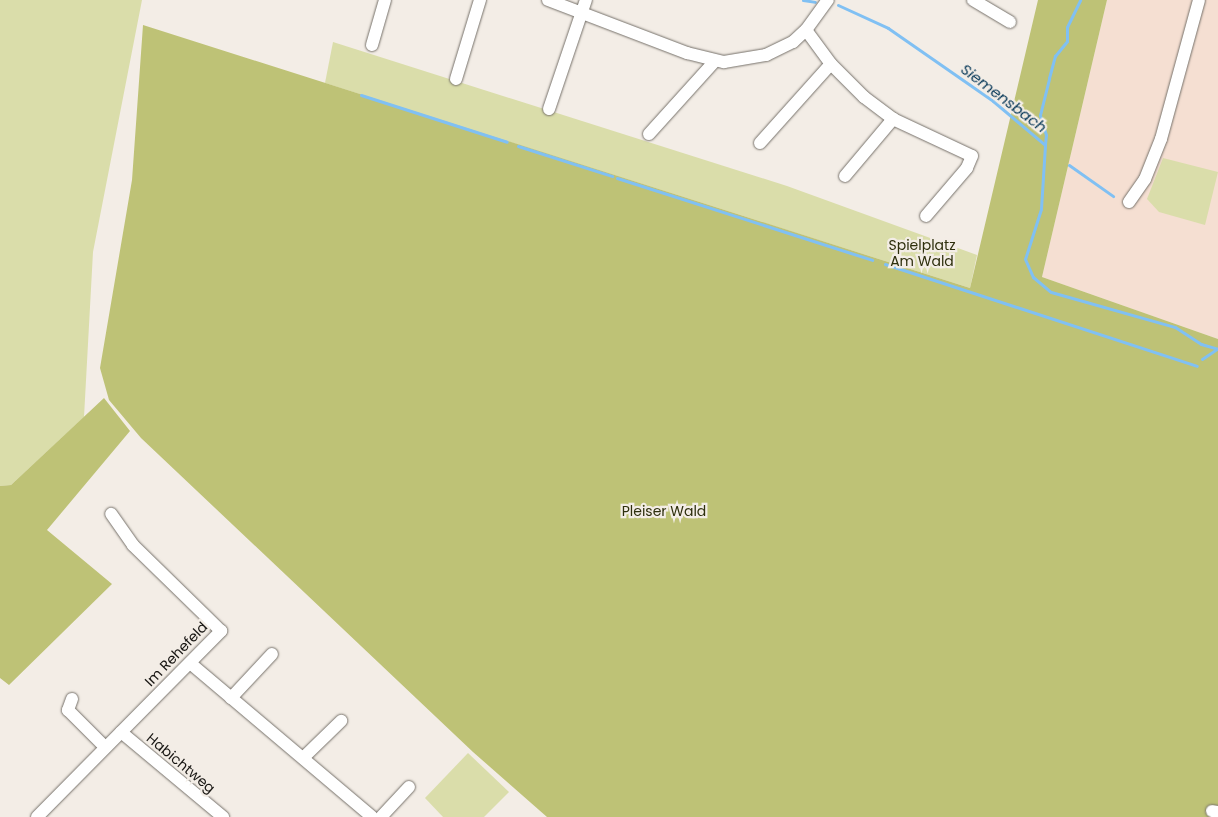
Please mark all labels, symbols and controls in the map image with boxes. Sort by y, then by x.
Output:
water label: Siemensbach [957,60,1051,136]
park label: Spielplatz Am Wald [888,237,956,270]
park label: Pleiser Wald [622,503,706,519]
street label: Im Rehefeld [141,618,211,690]
street label: Habichtweg [143,729,219,797]

